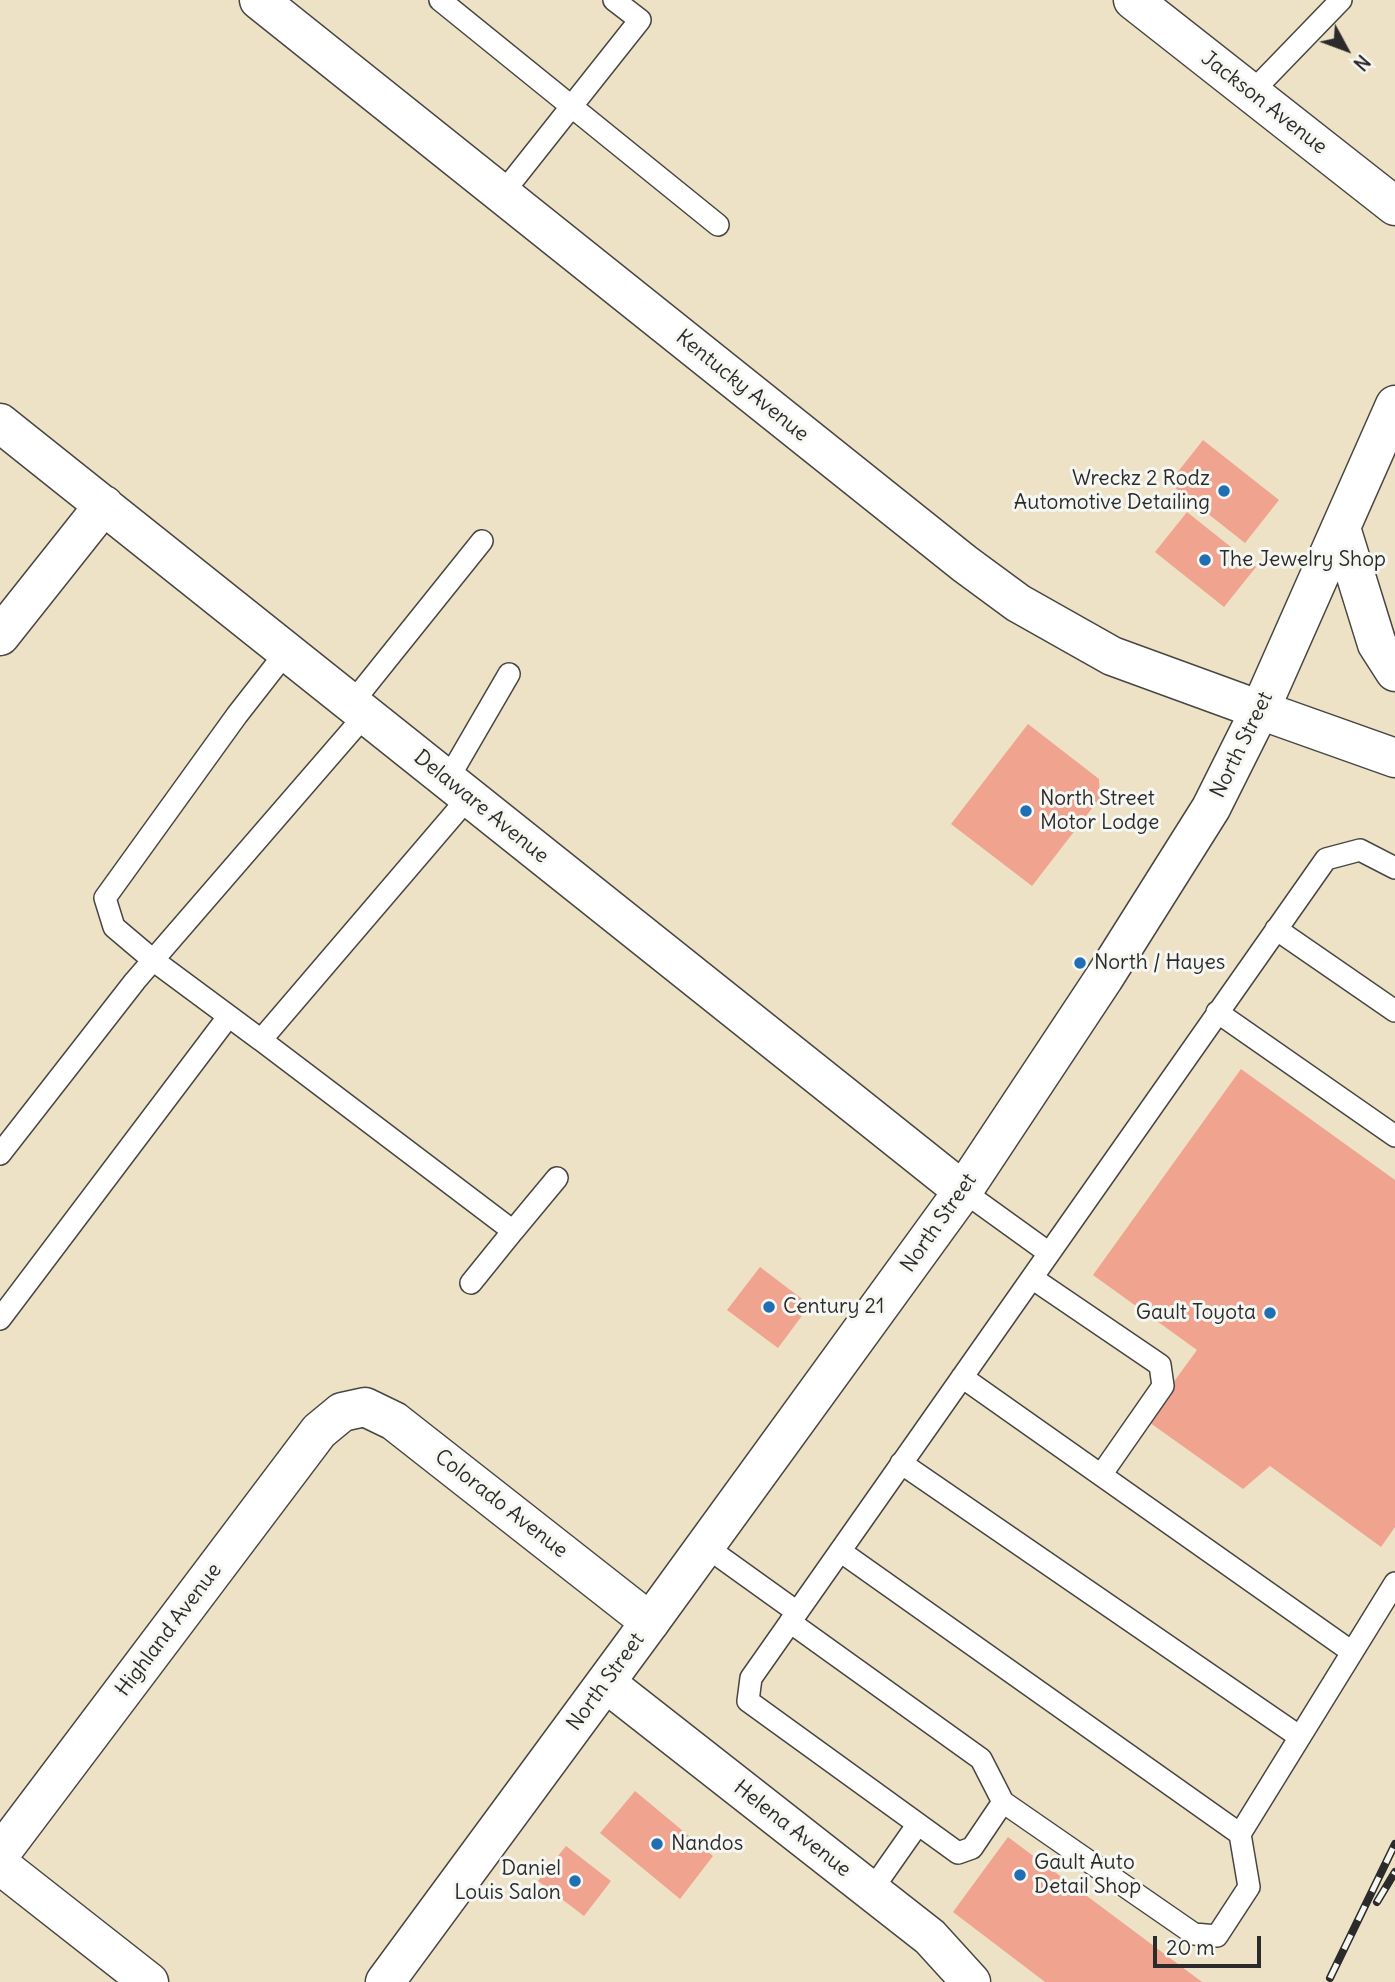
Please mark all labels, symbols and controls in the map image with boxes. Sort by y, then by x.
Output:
north arrow [1311,14,1381,84]
street label: Jackson Avenue [1196,46,1332,160]
text: N [1348,50,1375,76]
street label: Kentucky Avenue [670,325,814,447]
place label: Wreckz 2 Rodz Automotive Detailing [1014,466,1210,516]
marker: Wreckz 2 Rodz Automotive Detailing [1216,483,1232,499]
place label: The Jewelry Shop [1219,547,1386,573]
marker: The Jewelry Shop [1197,552,1213,568]
street label: North Street [1205,688,1279,802]
street label: Delaware Avenue [409,745,553,869]
place label: North Street Motor Lodge [1040,786,1159,836]
marker: North Street Motor Lodge [1018,803,1034,819]
place label: North / Hayes [1094,950,1225,976]
marker: North / Hayes [1072,955,1088,971]
street label: North Street [896,1169,982,1277]
place label: Century 21 [783,1294,884,1320]
marker: Century 21 [761,1299,777,1315]
place label: Gault Toyota [1136,1300,1256,1326]
marker: Gault Toyota [1262,1305,1278,1321]
street label: Colorado Avenue [430,1444,572,1564]
street label: Highland Avenue [111,1558,227,1702]
street label: North Street [562,1628,650,1736]
street label: Helena Avenue [728,1775,856,1883]
place label: Nandos [671,1831,743,1857]
marker: Nandos [649,1836,665,1852]
place label: Gault Auto Detail Shop [1034,1850,1141,1900]
place label: Daniel Louis Salon [454,1856,561,1906]
marker: Gault Auto Detail Shop [1012,1867,1028,1883]
marker: Daniel Louis Salon [567,1873,583,1889]
scale bar [1157,1923,1266,1967]
text: 20 m [1166,1934,1215,1961]

